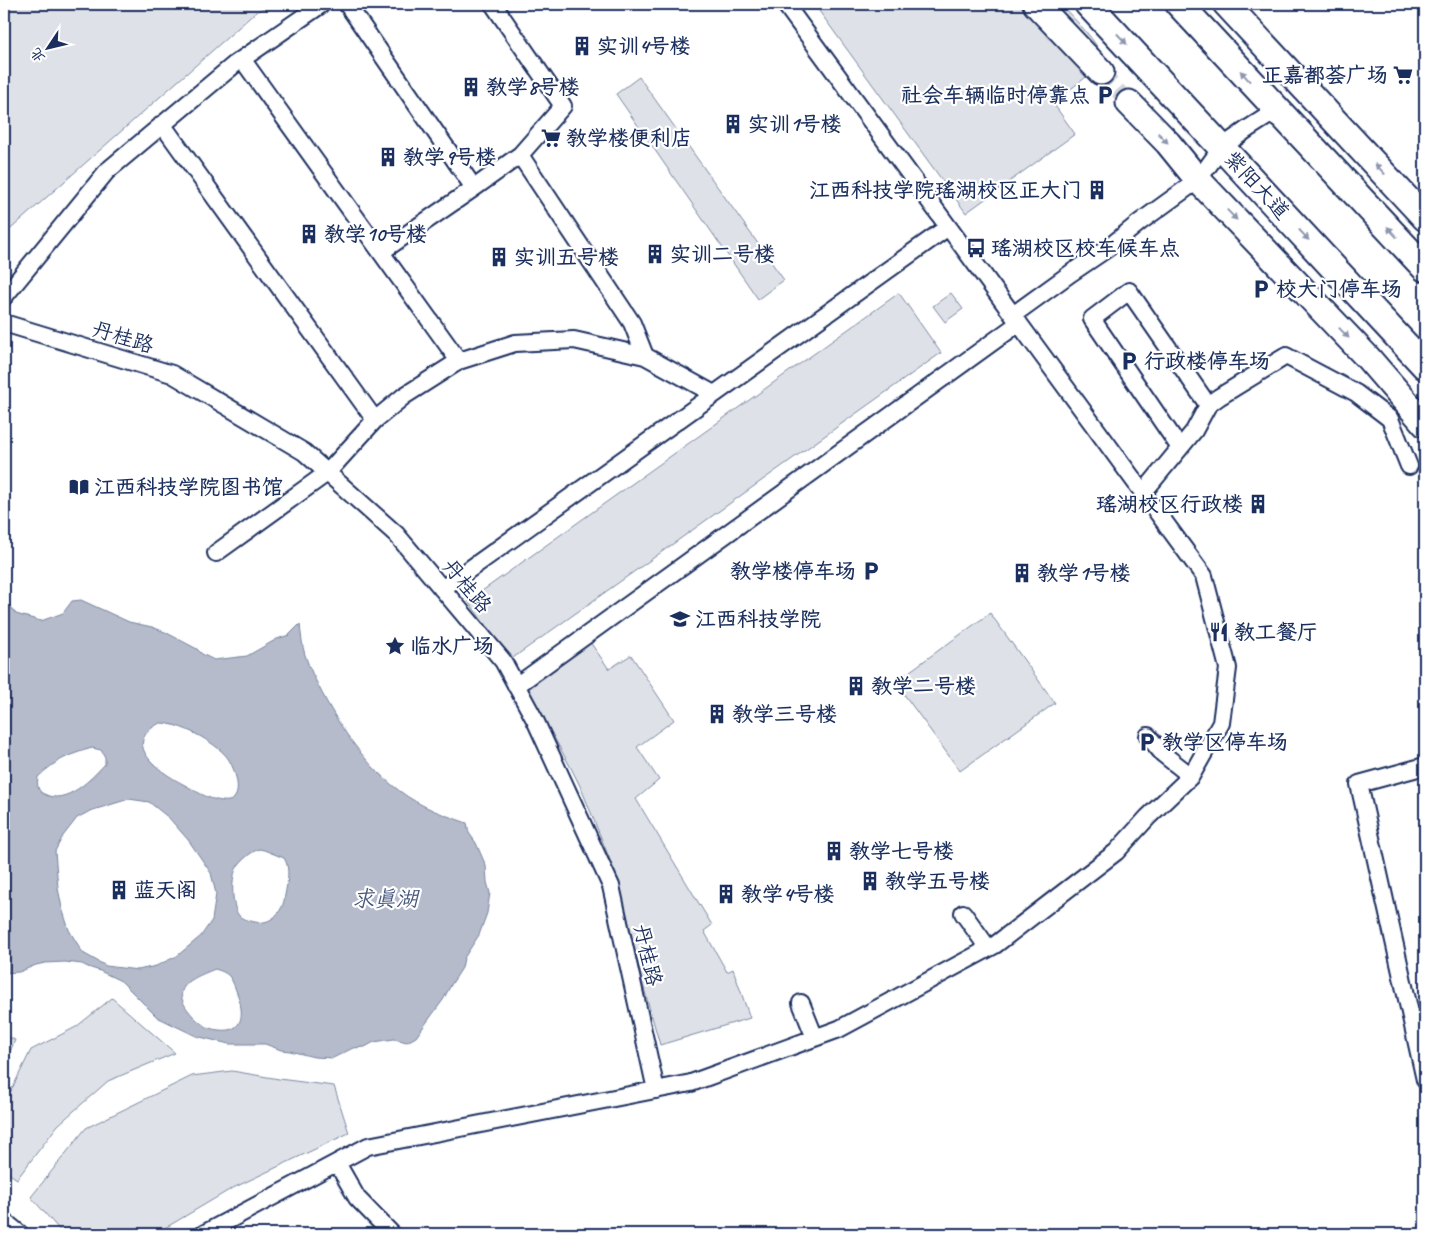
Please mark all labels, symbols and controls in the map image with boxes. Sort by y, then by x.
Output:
north arrow [22,22,72,72]
place label: 实训4号楼 [597,33,690,59]
one-way arrow [1116,33,1128,45]
building icon: 实训4号楼 [571,35,593,57]
text: 北 [27,45,49,66]
place label: 正嘉都荟广场 [1262,62,1388,88]
supermarket icon: 正嘉都荟广场 [1392,64,1414,86]
one-way arrow [1239,70,1251,82]
place label: 教学8号楼 [486,74,579,100]
building icon: 教学8号楼 [460,76,482,98]
place label: 社会车辆临时停靠点 [901,82,1090,108]
parking icon: 社会车辆临时停靠点 [1094,84,1116,106]
place label: 实训1号楼 [748,111,841,137]
building icon: 实训1号楼 [722,113,744,135]
place label: 教学楼便利店 [566,125,692,151]
supermarket icon: 教学楼便利店 [540,127,562,149]
one-way arrow [1157,132,1169,144]
place label: 教学9号楼 [403,144,496,170]
street label: 紫阳大道 [1219,145,1295,225]
building icon: 教学9号楼 [377,146,399,168]
one-way arrow [1374,164,1386,176]
place label: 江西科技学院瑶湖校区正大门 [809,177,1082,203]
building icon: 江西科技学院瑶湖校区正大门 [1086,179,1108,201]
one-way arrow [1226,209,1238,221]
place label: 教学10号楼 [324,221,427,247]
building icon: 教学10号楼 [298,223,320,245]
one-way arrow [1386,227,1398,239]
one-way arrow [1298,229,1310,241]
place label: 瑶湖校区校车候车点 [991,235,1180,261]
bus stop icon: 瑶湖校区校车候车点 [965,237,987,259]
place label: 实训二号楼 [670,241,775,267]
building icon: 实训二号楼 [644,243,666,265]
place label: 实训五号楼 [514,244,619,270]
building icon: 实训五号楼 [488,246,510,268]
place label: 校大门停车场 [1276,276,1402,302]
parking icon: 校大门停车场 [1250,278,1272,300]
street label: 丹桂路 [89,315,157,359]
one-way arrow [1338,327,1350,339]
place label: 行政楼停车场 [1144,348,1270,374]
parking icon: 行政楼停车场 [1118,350,1140,372]
place label: 江西科技学院图书馆 [94,474,283,500]
library icon: 江西科技学院图书馆 [68,476,90,498]
place label: 瑶湖校区行政楼 [1096,491,1243,517]
building icon: 瑶湖校区行政楼 [1247,493,1269,515]
street label: 丹桂路 [437,554,497,618]
place label: 教学楼停车场 [730,558,856,584]
parking icon: 教学楼停车场 [860,560,882,582]
place label: 教学1号楼 [1037,560,1130,586]
building icon: 教学1号楼 [1011,562,1033,584]
place label: 江西科技学院 [695,606,821,632]
school or university icon: 江西科技学院 [669,608,691,630]
place label: 教工餐厅 [1234,619,1318,645]
restaurant icon: 教工餐厅 [1208,621,1230,643]
place label: 临水广场 [410,633,494,659]
place icon: 临水广场 [384,635,406,657]
place label: 教学二号楼 [871,673,976,699]
building icon: 教学二号楼 [845,675,867,697]
place label: 教学三号楼 [732,701,837,727]
building icon: 教学三号楼 [706,703,728,725]
place label: 教学区停车场 [1162,729,1288,755]
parking icon: 教学区停车场 [1136,731,1158,753]
place label: 教学七号楼 [849,838,954,864]
building icon: 教学七号楼 [823,840,845,862]
place label: 教学五号楼 [885,868,990,894]
building icon: 教学五号楼 [859,870,881,892]
place label: 蓝天阁 [134,877,197,903]
building icon: 蓝天阁 [108,879,130,901]
place label: 教学4号楼 [741,881,834,907]
building icon: 教学4号楼 [715,883,737,905]
water label: 求真湖 [352,885,420,913]
street label: 丹桂路 [628,921,668,989]

